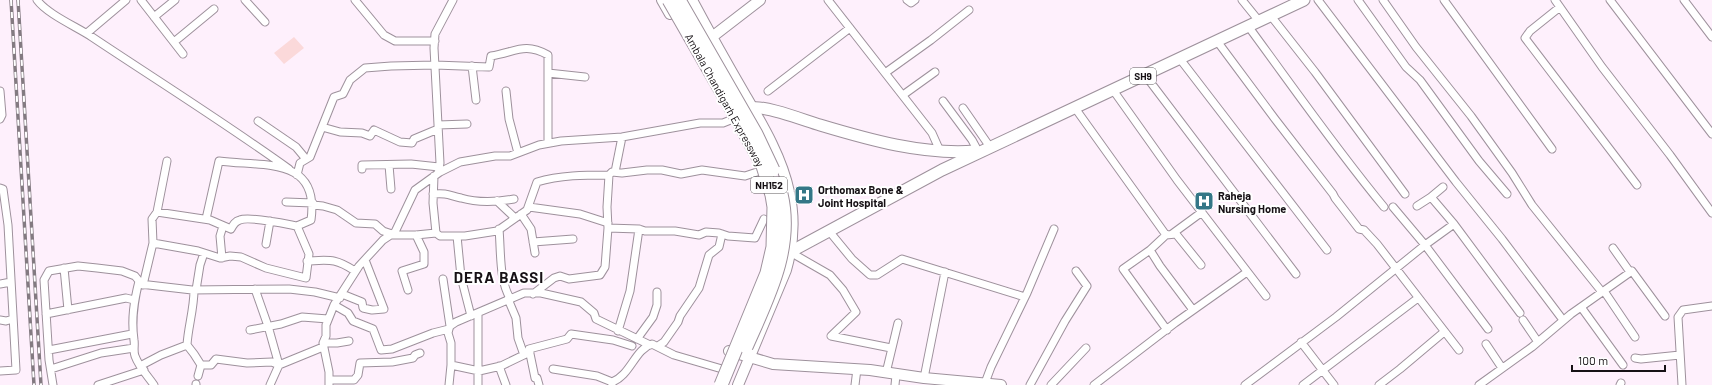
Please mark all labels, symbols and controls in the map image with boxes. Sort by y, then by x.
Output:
street label: Ambala Chandigarh Expressway [683,31,767,169]
road number: SH9 [1130,68,1156,84]
road number: NH152 [751,177,787,193]
place label: Orthomax Bone & Joint Hospital [818,183,904,209]
hospital icon: Orthomax Bone & Joint Hospital [793,184,815,206]
place label: Raheja Nursing Home [1218,189,1286,215]
hospital icon: Raheja Nursing Home [1193,190,1215,212]
district label: DERA BASSI [454,268,544,286]
scale bar [1572,347,1665,373]
text: 100 m [1578,353,1608,367]

